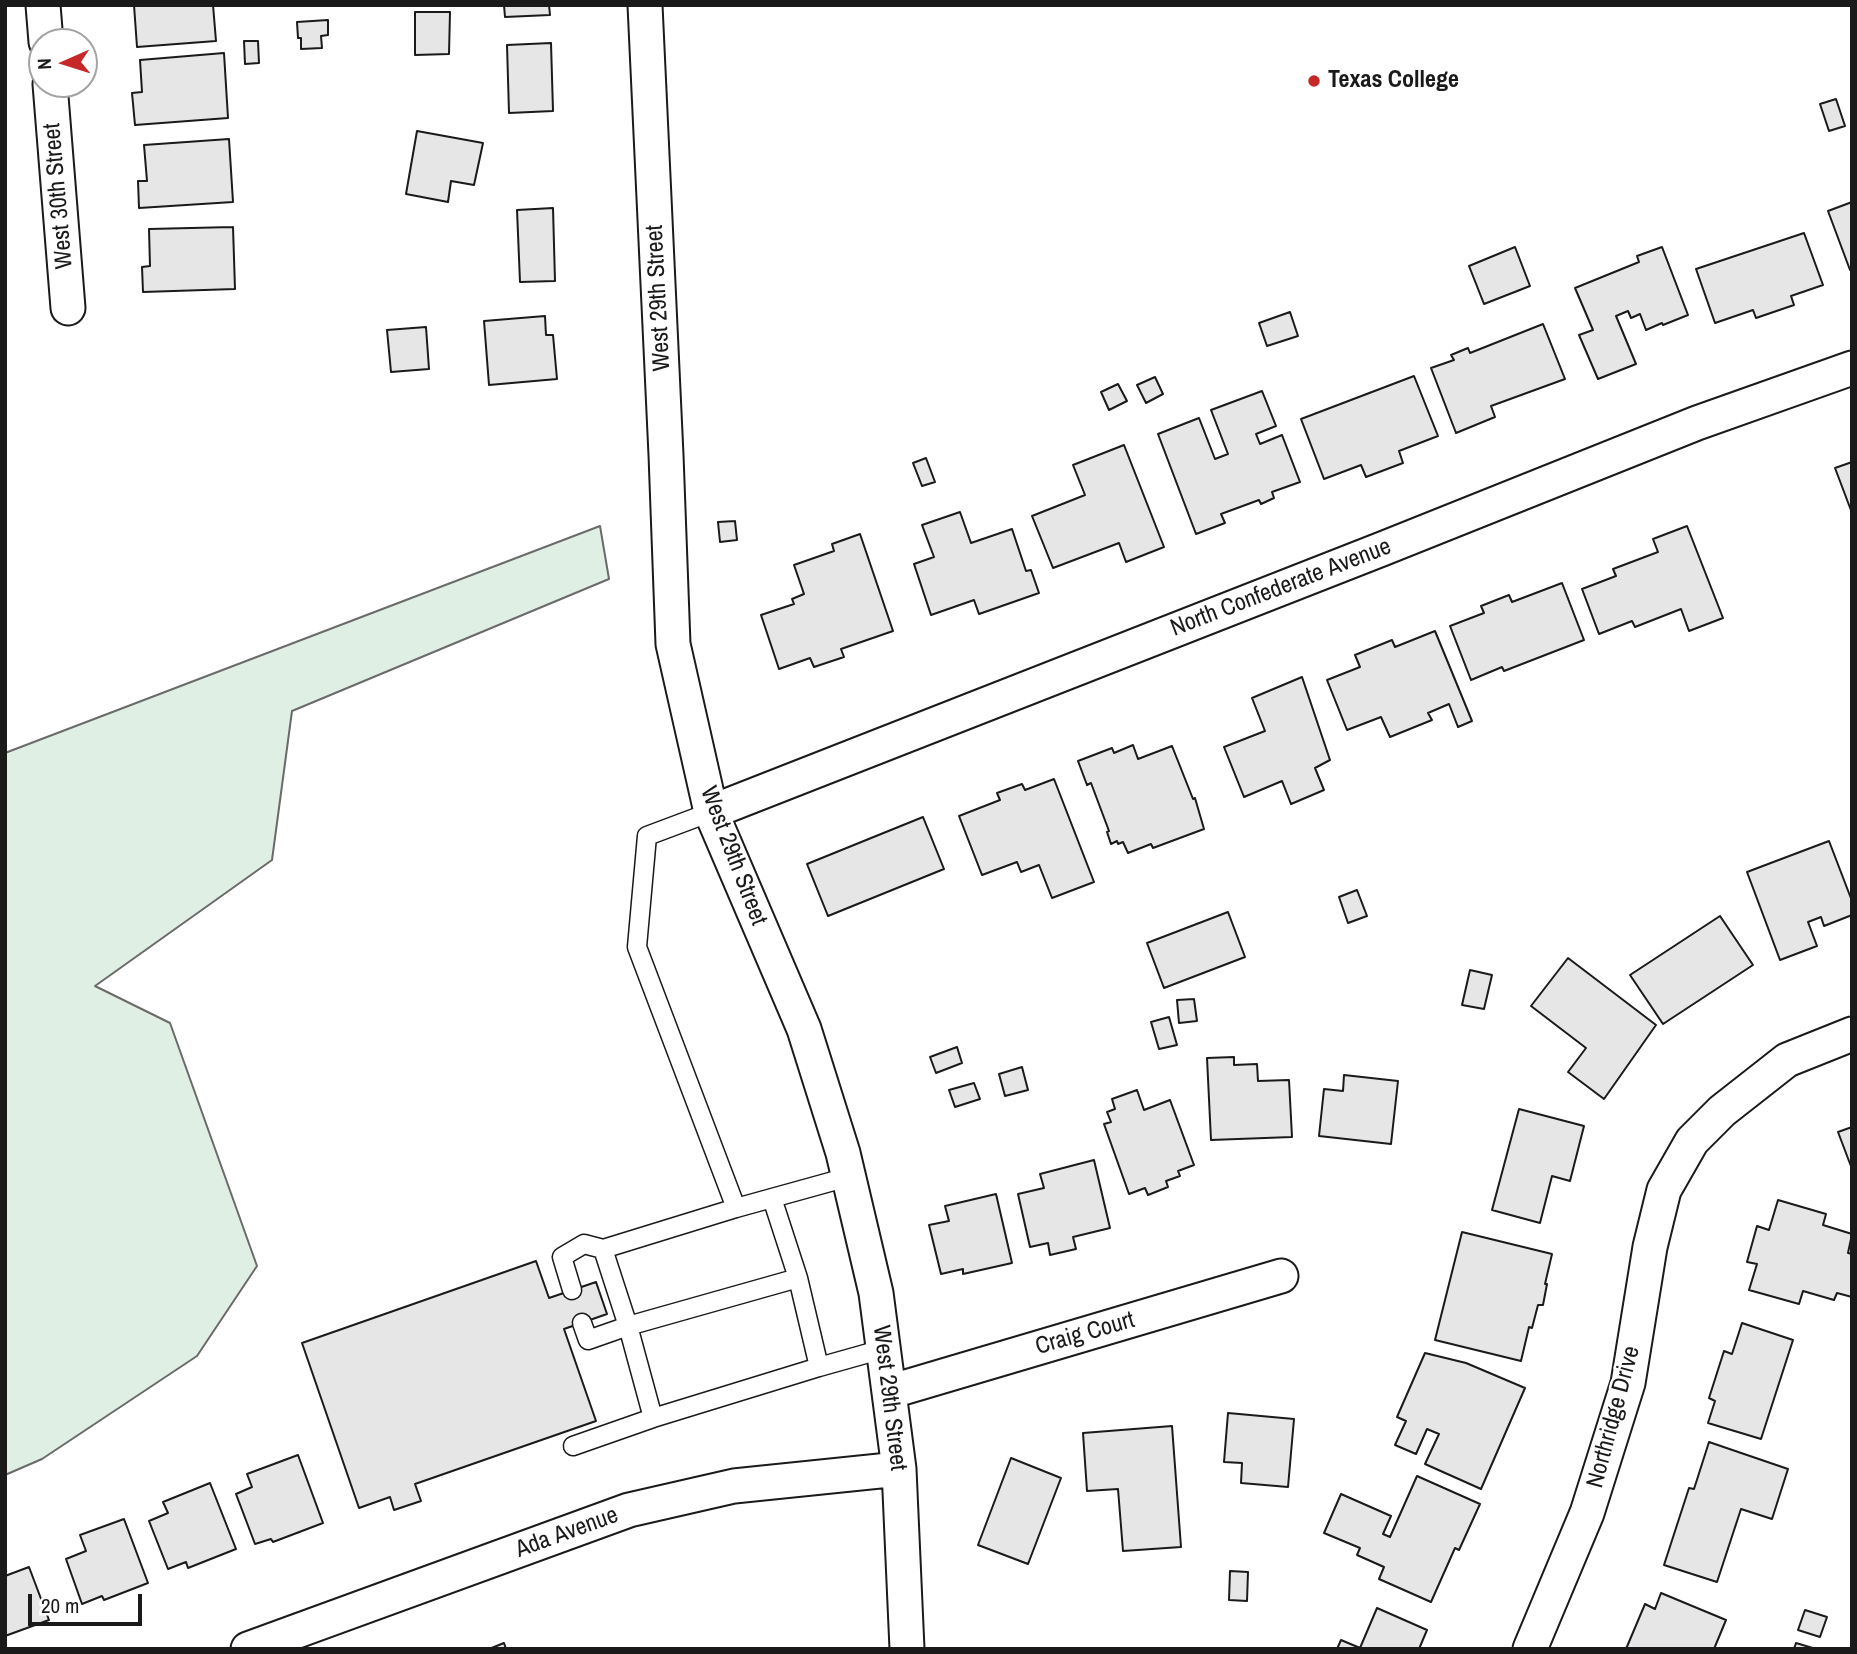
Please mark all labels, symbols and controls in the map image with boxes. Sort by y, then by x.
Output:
north arrow [28,28,98,98]
text: N [31,58,57,70]
place label: Texas College [1328,67,1459,95]
marker: Texas College [1306,73,1322,89]
street label: West 30th Street [38,122,80,270]
street label: West 29th Street [641,224,677,372]
street label: North Confederate Avenue [1167,533,1395,643]
street label: West 29th Street [693,783,773,929]
street label: Craig Court [1032,1306,1138,1362]
street label: West 29th Street [866,1324,912,1472]
street label: Northridge Drive [1581,1343,1647,1491]
street label: Ada Avenue [512,1501,622,1565]
scale bar [32,1580,145,1624]
text: 20 m [41,1591,79,1620]

